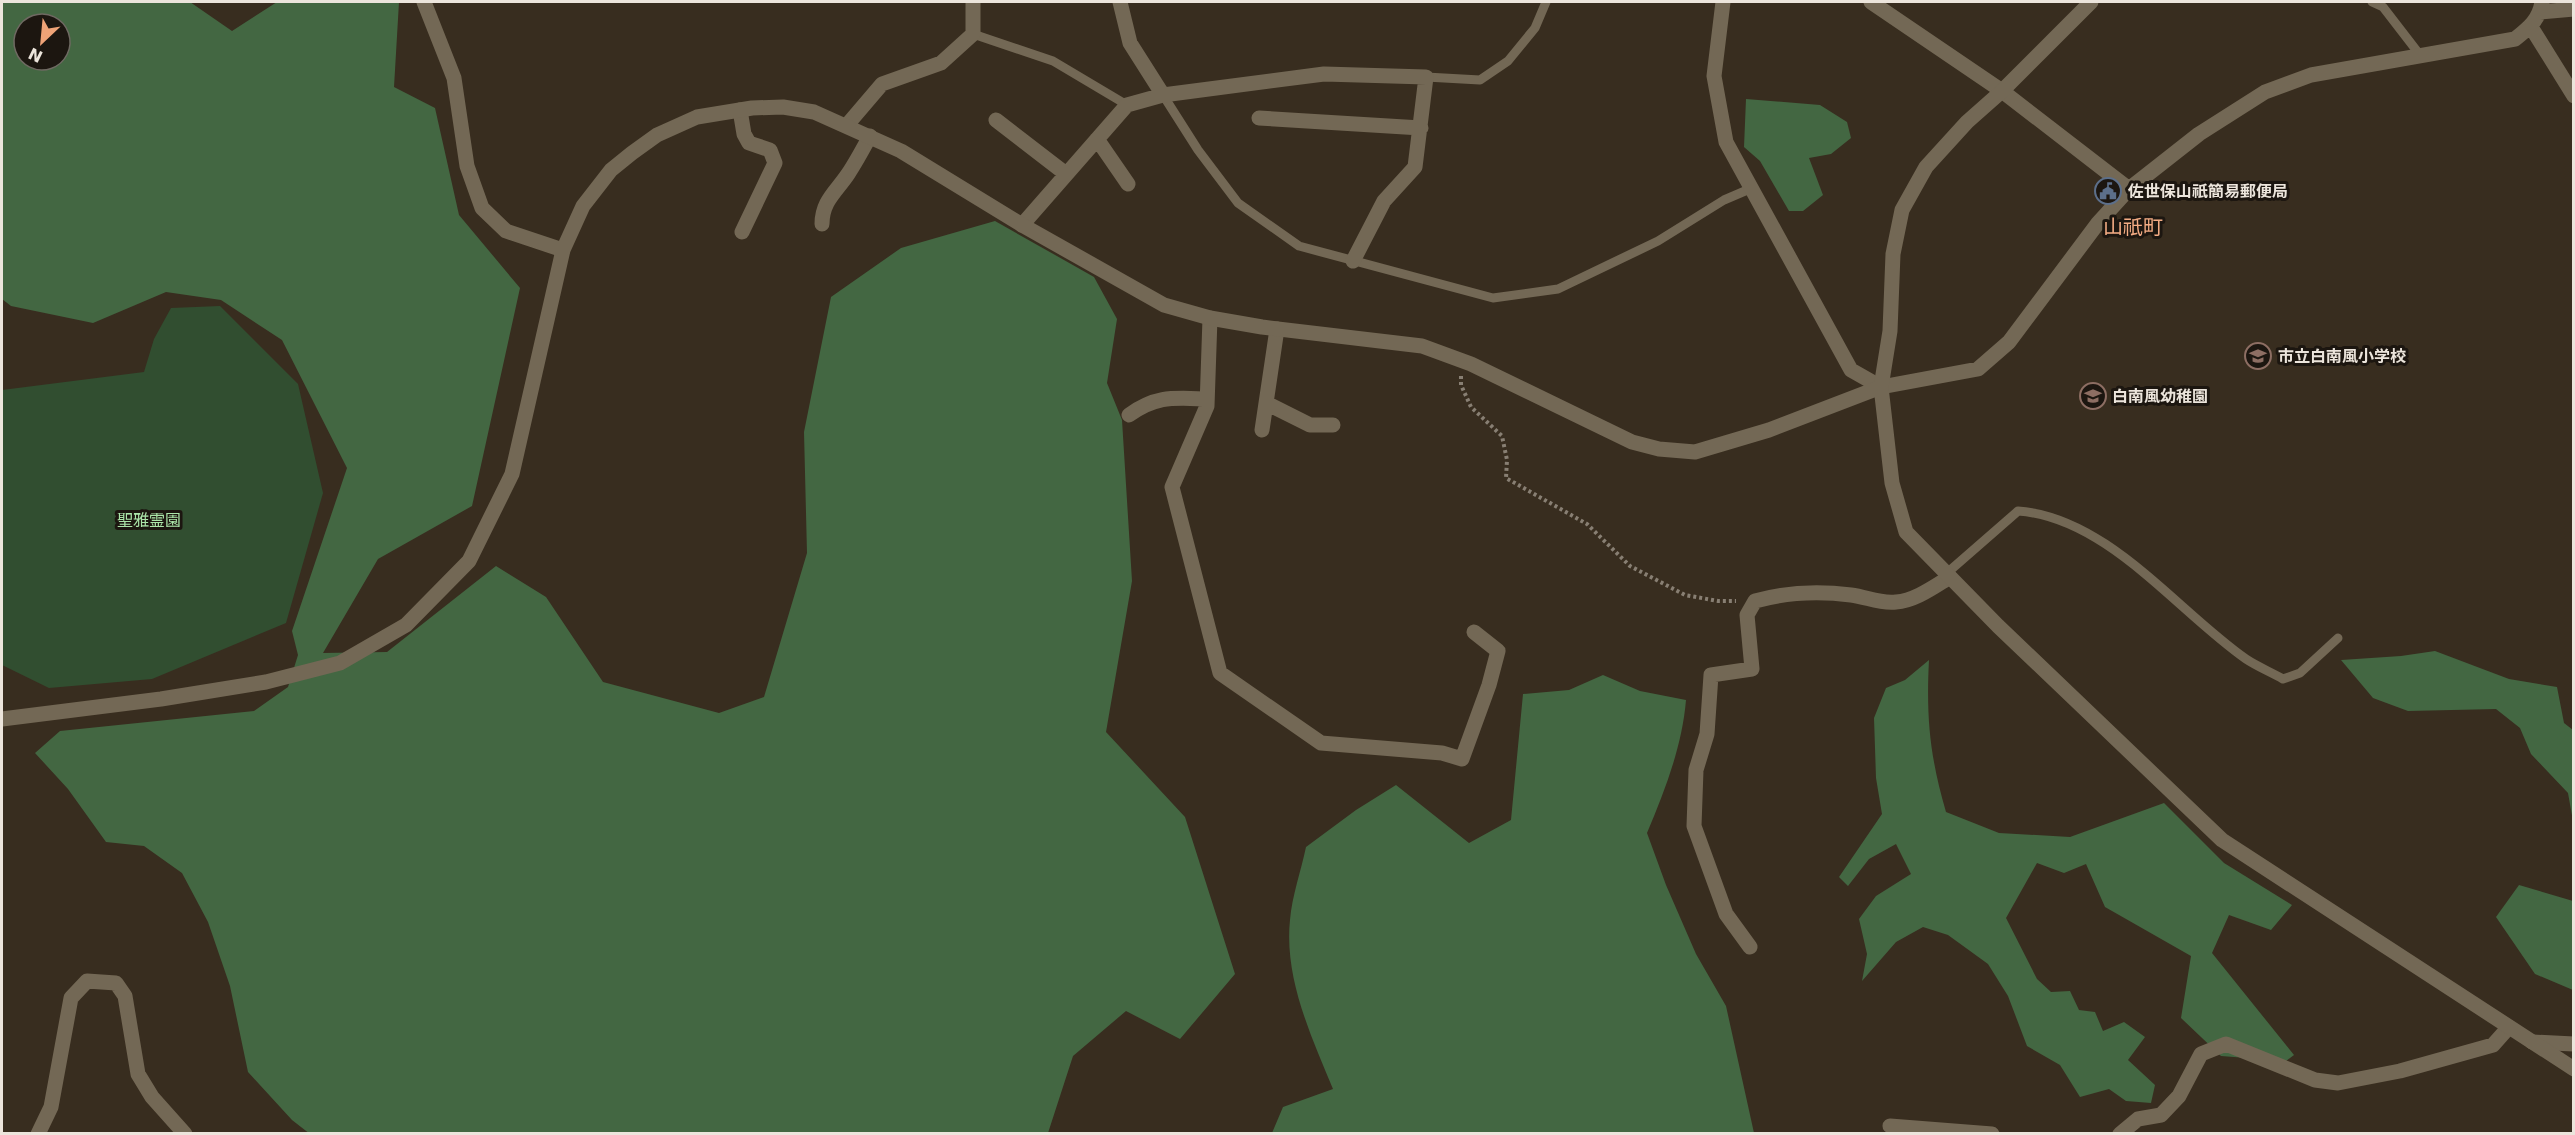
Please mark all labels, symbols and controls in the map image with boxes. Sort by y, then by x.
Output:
north arrow [12,12,72,72]
text: N [25,44,46,67]
public building icon: 佐世保山祇簡易郵便局 [2093,176,2123,206]
place label: 佐世保山祇簡易郵便局 [2127,182,2288,201]
district label: 山祇町 [2103,215,2163,239]
school or university icon: 市立白南風小学校 [2243,341,2273,371]
place label: 市立白南風小学校 [2278,347,2406,366]
school or university icon: 白南風幼稚園 [2078,381,2108,411]
place label: 白南風幼稚園 [2112,387,2208,406]
park label: 聖雅霊園 [117,511,181,530]

